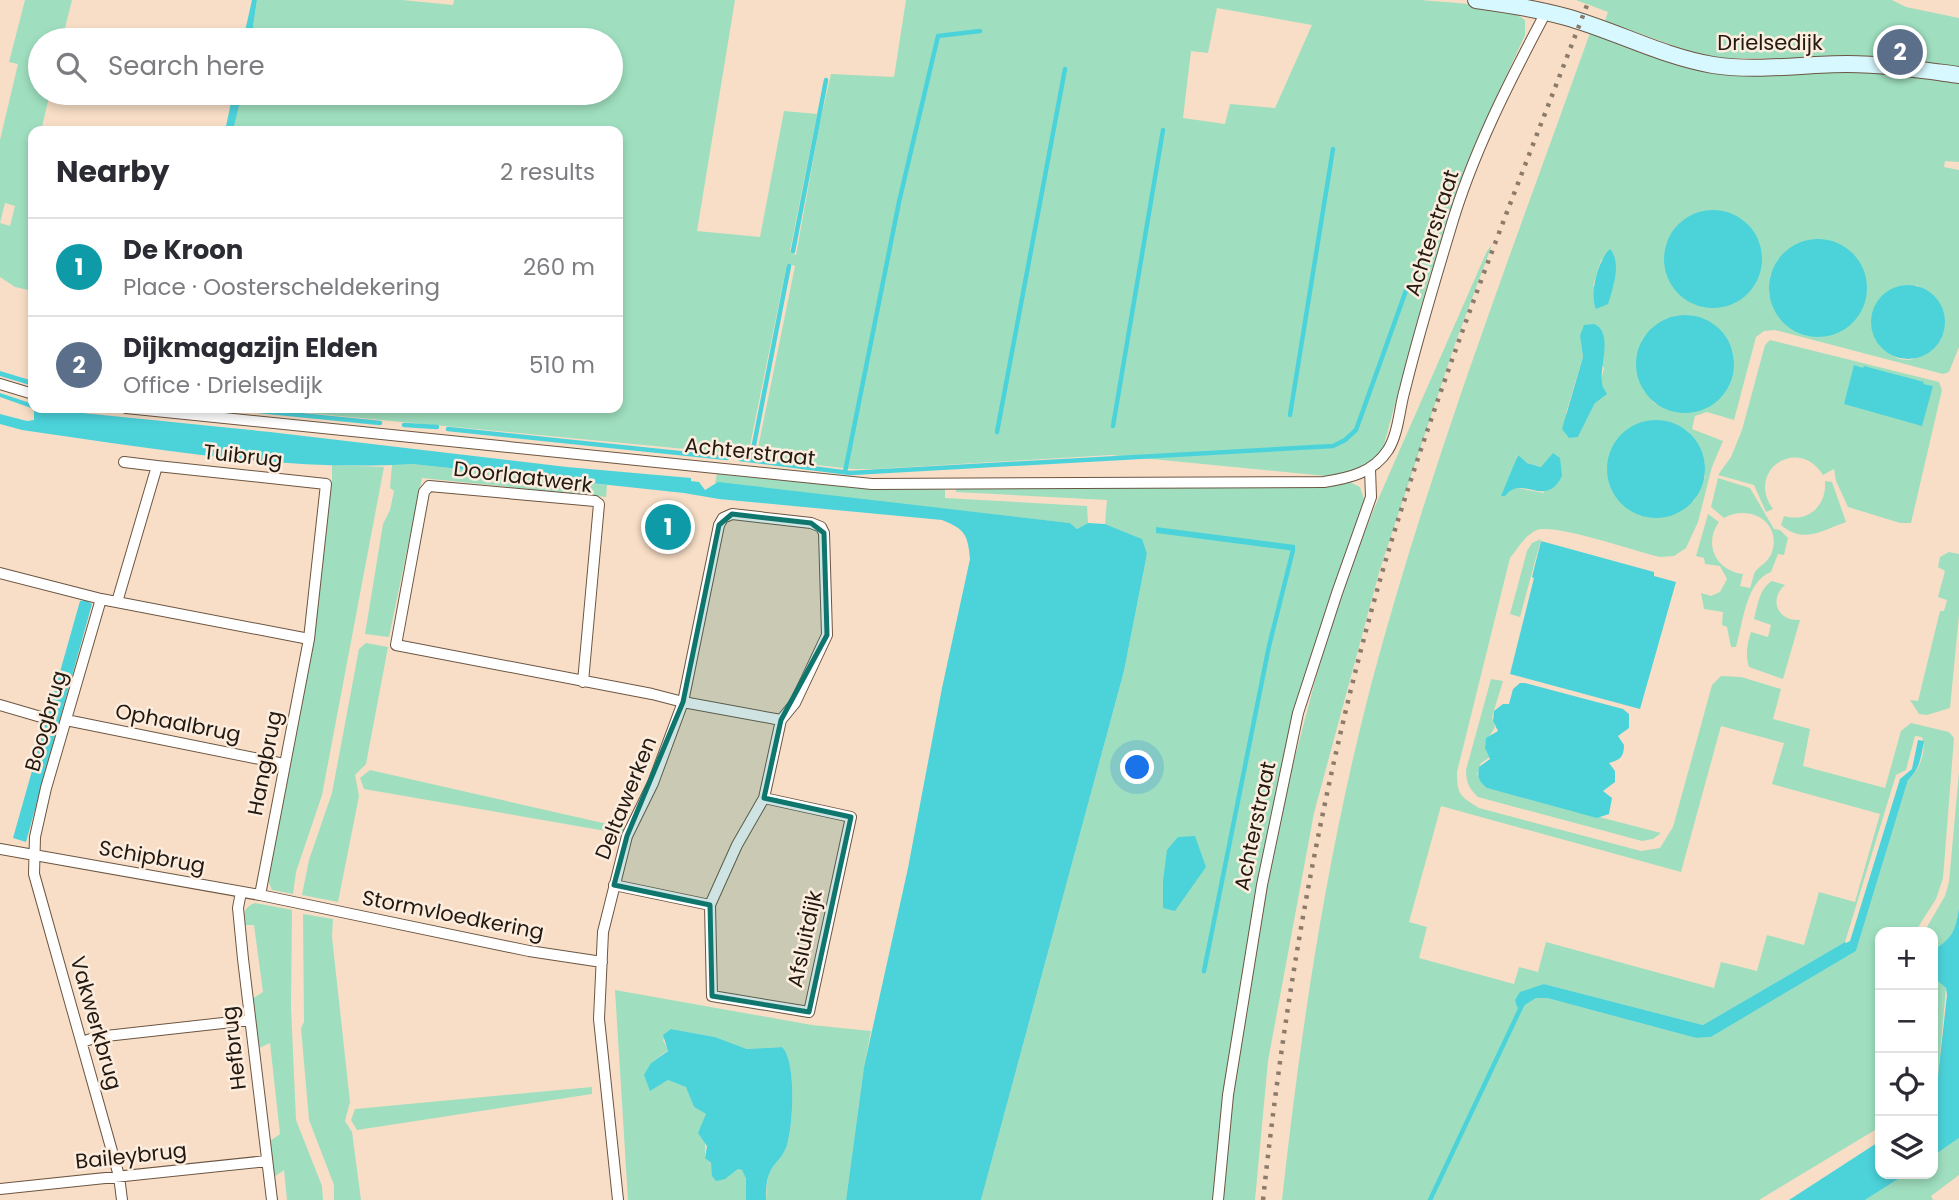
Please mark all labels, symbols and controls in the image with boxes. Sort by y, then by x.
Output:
pin: 2 [1877,26,1923,78]
search box [28,28,623,105]
street label: Drielsedijk [1717,28,1823,57]
icon: search [52,48,90,86]
text: Search here [108,48,265,84]
text: Nearby [56,150,170,193]
text: 2 results [500,156,595,188]
street label: Achterstraat [1397,166,1466,300]
text: De Kroon [123,232,243,268]
text: 1 [75,251,83,283]
text: 260 m [523,251,595,283]
text: Place · Oosterscheldekering [123,271,440,303]
text: Dijkmagazijn Elden [123,330,378,366]
text: 2 [72,349,86,381]
text: 510 m [529,349,595,381]
text: Office · Drielsedijk [123,369,323,401]
street label: Achterstraat [683,430,817,473]
street label: Tuibrug [202,437,284,474]
street label: Doorlaatwerk [452,454,594,499]
pin: 1 [645,501,691,553]
street label: Boogbrug [17,667,74,775]
street label: Ophaalbrug [113,696,243,749]
street label: Hangbrug [240,708,289,818]
street label: Deltawerken [588,732,663,864]
your location [1120,750,1154,784]
street label: Achterstraat [1227,759,1282,893]
street label: Schipbrug [97,833,208,880]
street label: Stormvloedkering [360,883,547,946]
street label: Afsluitdijk [780,887,829,990]
map controls [1875,927,1938,1179]
button: + [1875,927,1938,990]
street label: Vakwerkbrug [64,953,129,1093]
button: − [1875,990,1938,1053]
street label: Hefbrug [214,1005,253,1092]
button: locate [1875,1053,1938,1116]
button: layers [1875,1116,1938,1179]
street label: Baileybrug [74,1135,188,1176]

